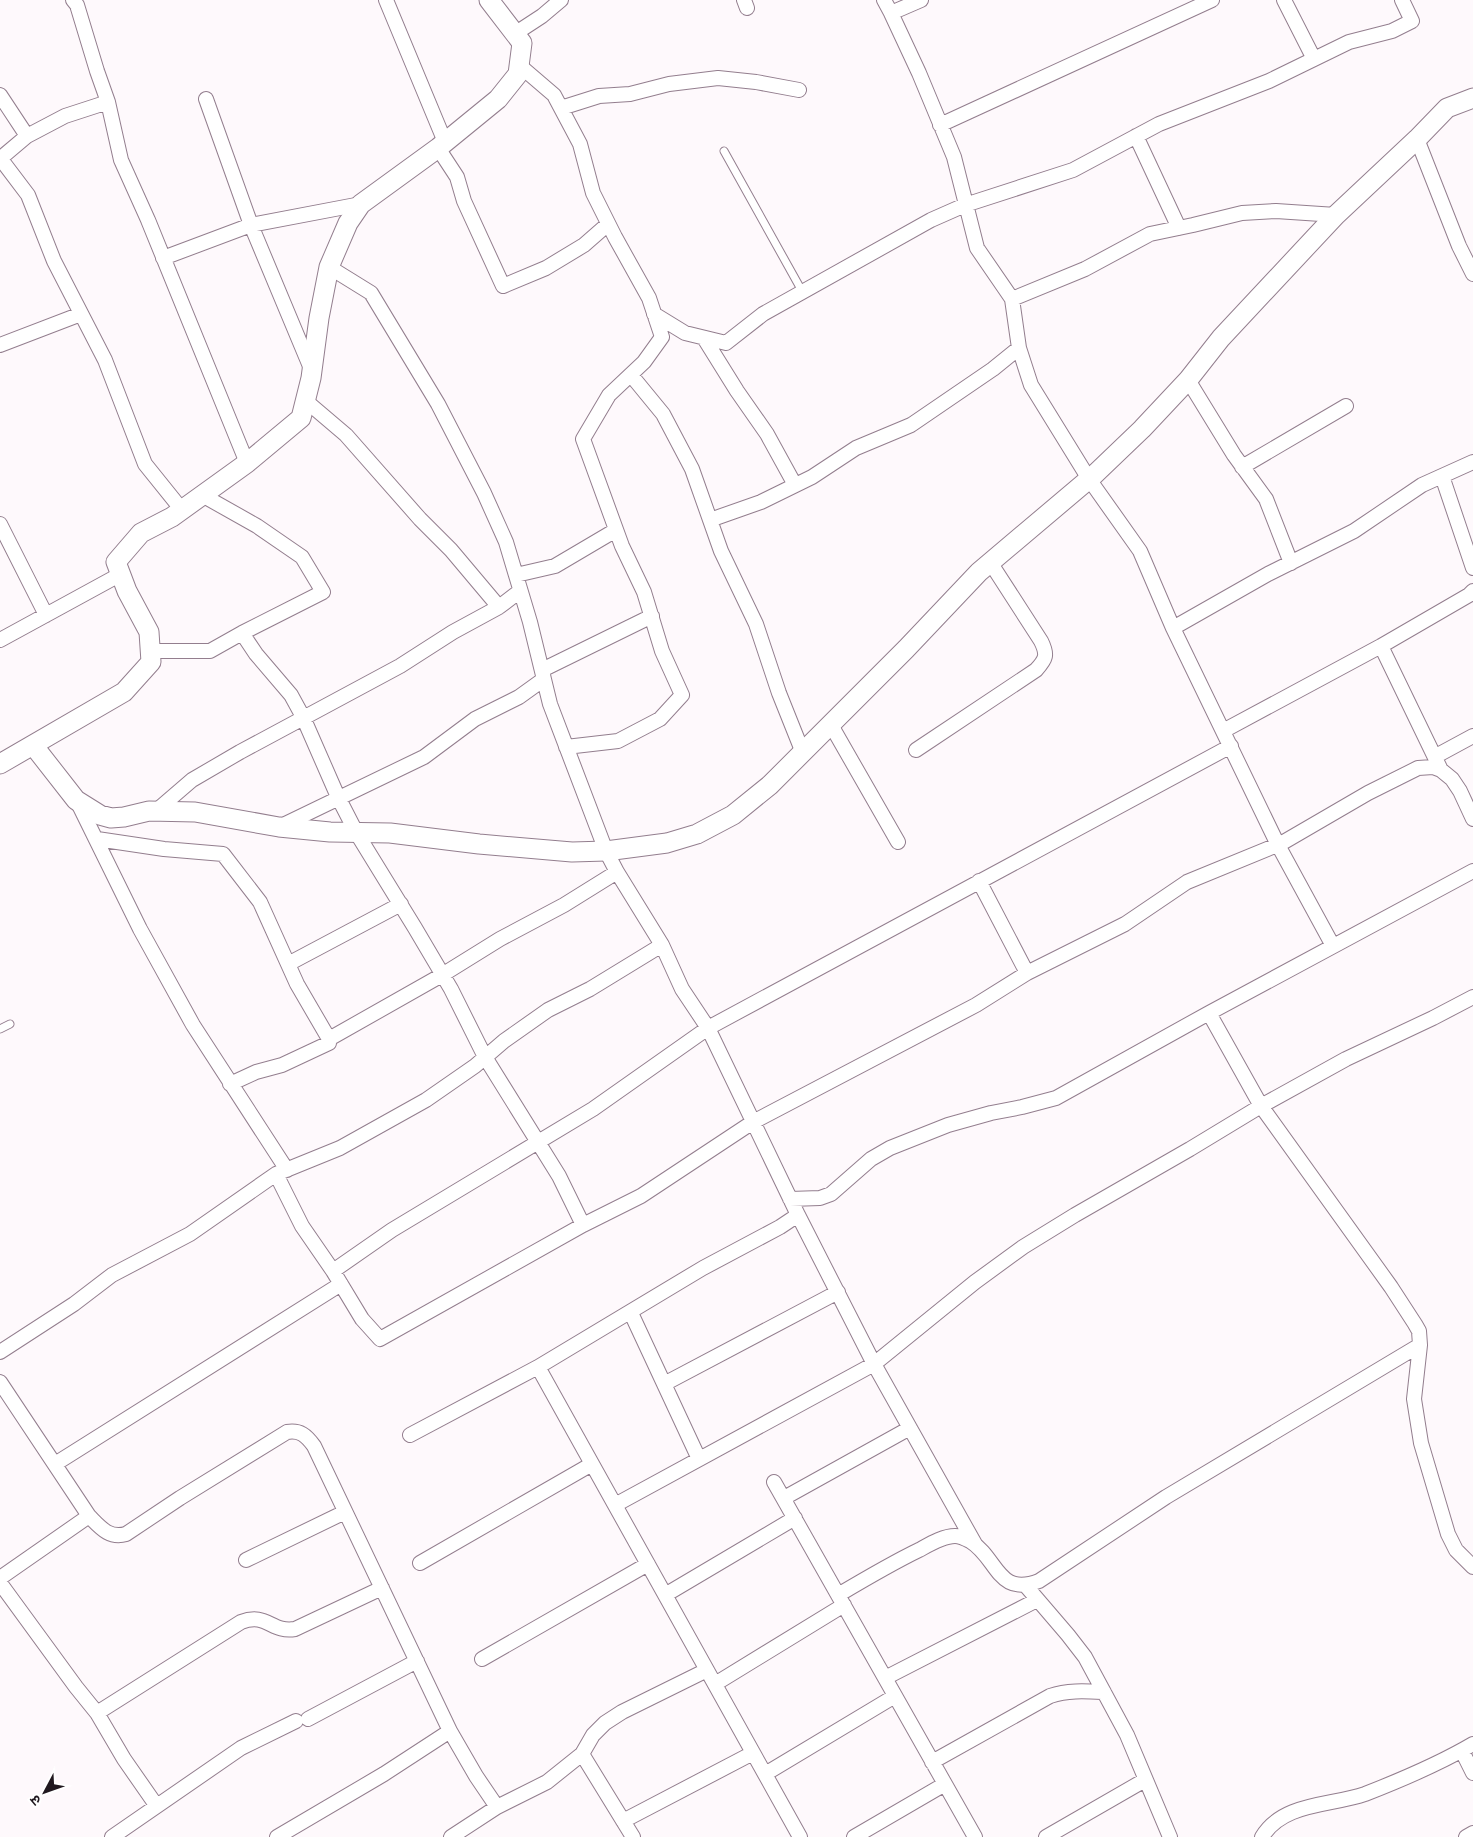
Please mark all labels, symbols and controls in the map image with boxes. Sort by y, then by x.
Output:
north arrow [20,1767,70,1817]
text: उ [25,1791,45,1810]

